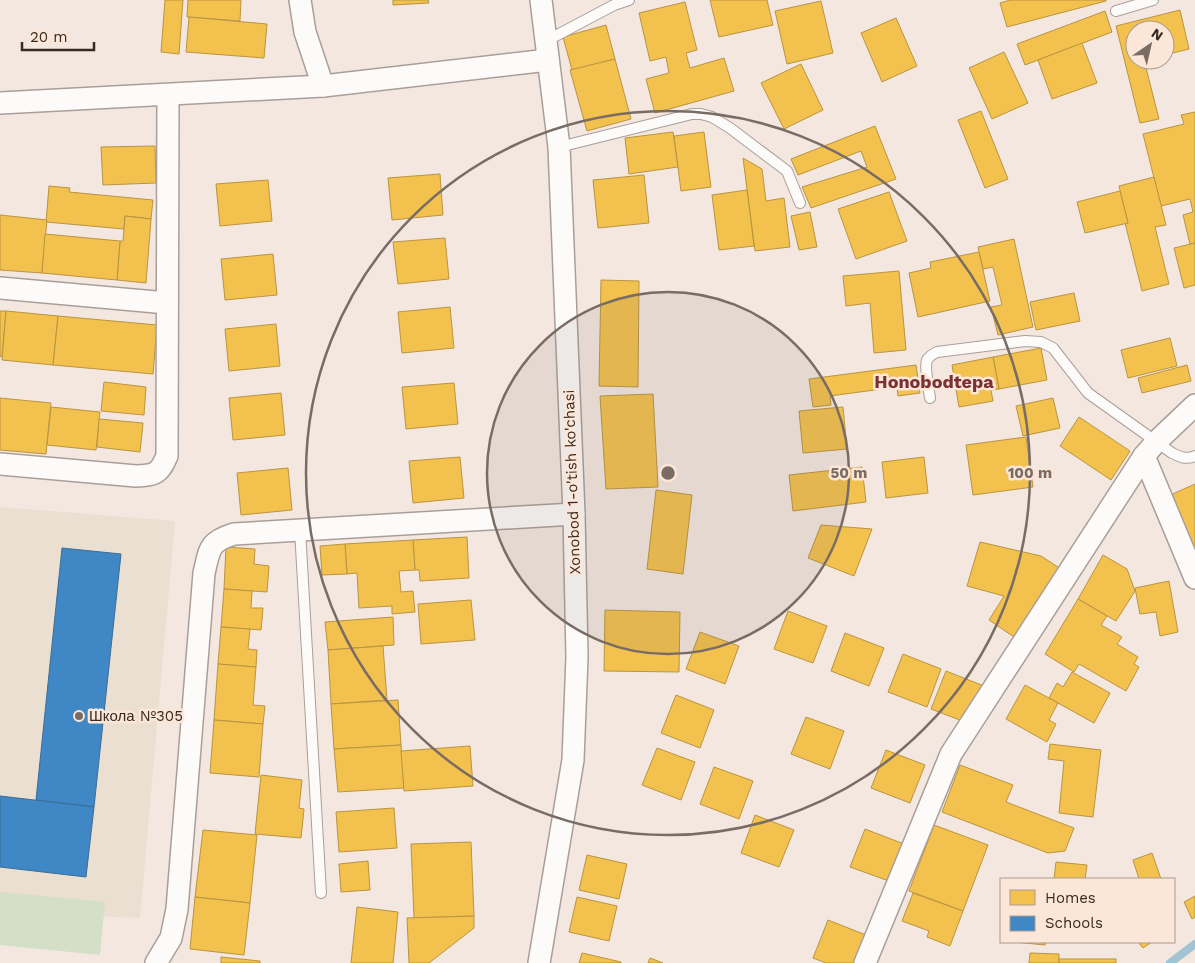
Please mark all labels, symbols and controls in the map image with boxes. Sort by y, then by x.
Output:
scale bar [22,20,95,52]
north arrow [1125,20,1175,70]
text: N [1148,25,1166,44]
text: 20 m [30,28,68,46]
district label: Honobodtepa [874,371,994,392]
street label: Xonobod 1-o'tish ko'chasi [560,389,584,575]
centre of rings [659,464,677,482]
text: 50 m [831,464,867,482]
text: 100 m [1008,464,1052,482]
place label: Школа №305 [89,707,183,725]
marker: Школа №305 [73,710,85,722]
legend [1000,878,1175,943]
text: Homes [1045,889,1096,907]
text: Schools [1045,914,1103,932]

